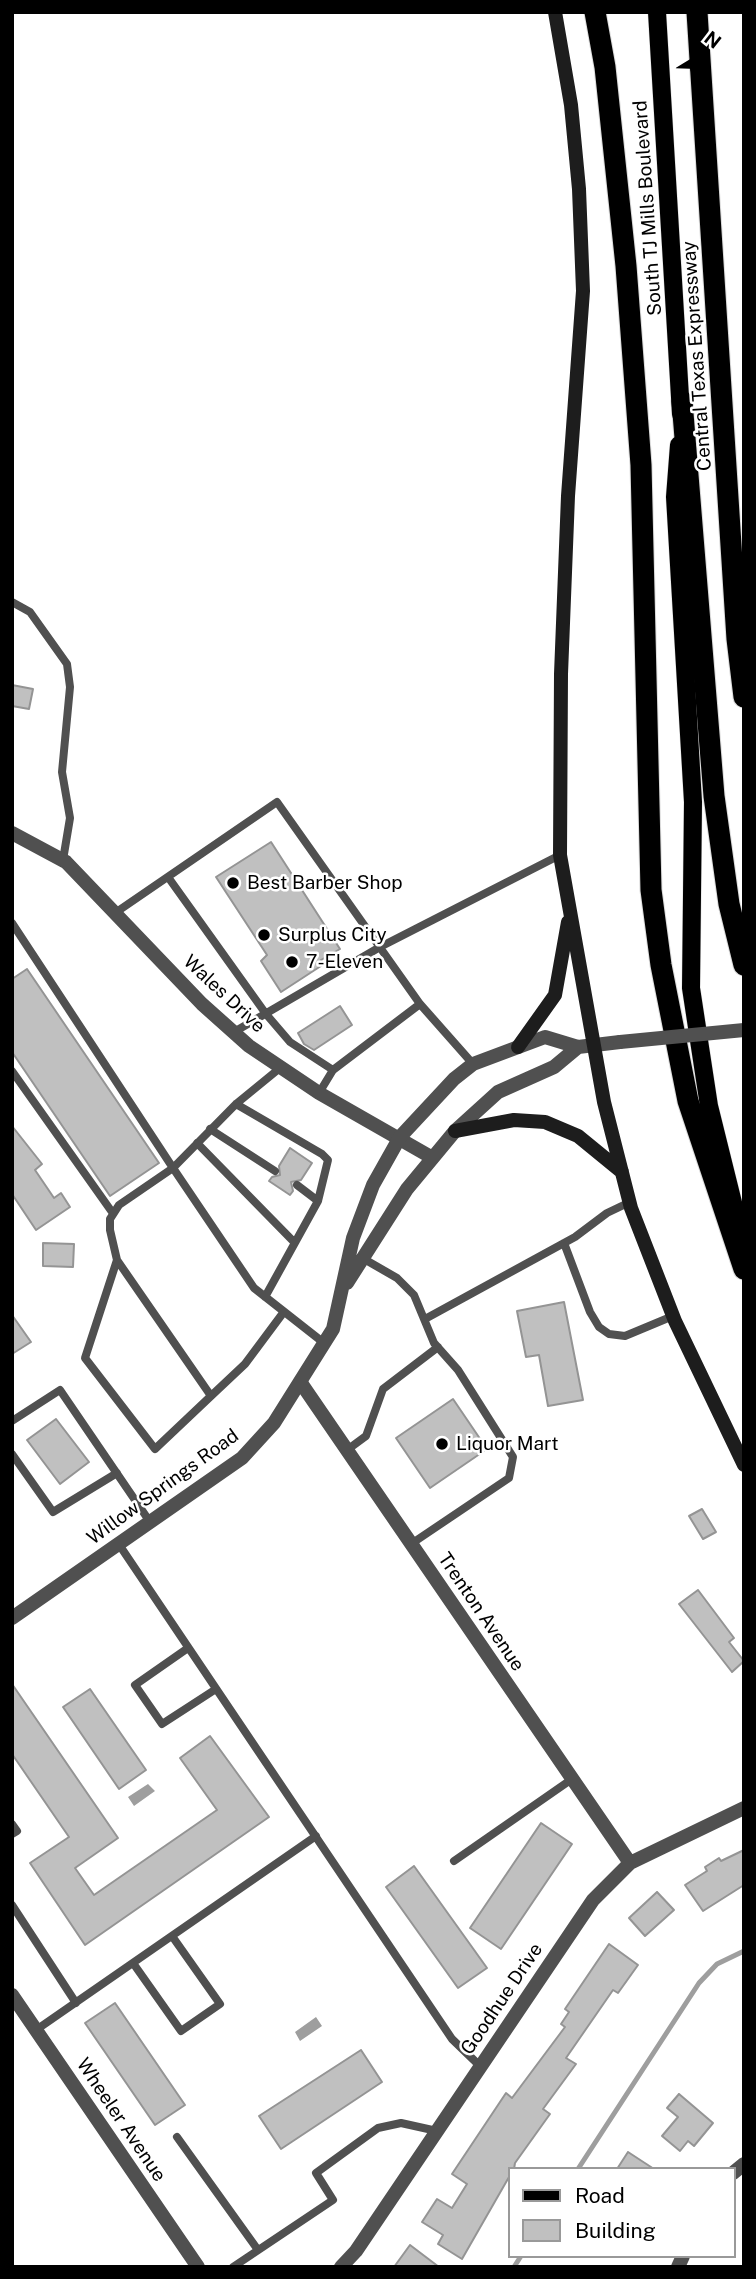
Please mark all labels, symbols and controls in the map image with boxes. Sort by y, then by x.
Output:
north arrow [665,21,735,91]
text: N [700,26,726,53]
street label: South TJ Mills Boulevard [629,100,667,316]
street label: Central Texas Expressway [678,240,716,472]
place label: Best Barber Shop [247,872,402,894]
marker: Best Barber Shop [225,875,241,891]
place label: Surplus City [278,924,387,946]
marker: Surplus City [256,927,272,943]
street label: Wales Drive [178,950,270,1038]
place label: 7-Eleven [306,951,383,973]
marker: 7-Eleven [284,954,300,970]
street label: Willow Springs Road [83,1424,243,1550]
place label: Liquor Mart [456,1433,559,1455]
marker: Liquor Mart [434,1436,450,1452]
street label: Trenton Avenue [433,1548,529,1676]
street label: Goodhue Drive [456,1939,548,2059]
street label: Wheeler Avenue [71,2054,171,2186]
legend [508,2167,735,2258]
text: Road [575,2183,625,2208]
text: Building [575,2218,656,2243]

